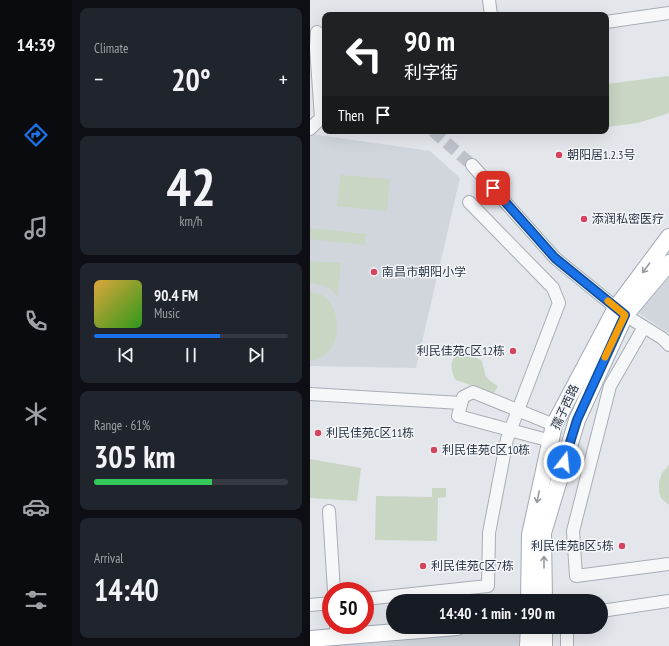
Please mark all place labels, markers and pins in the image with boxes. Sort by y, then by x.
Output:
place label: 朝阳居1.2.3号 [567,147,635,162]
marker: 朝阳居1.2.3号 [554,150,564,160]
pin [476,171,510,205]
place label: 添润私密医疗 [592,211,664,226]
marker: 添润私密医疗 [579,214,589,224]
place label: 南昌市朝阳小学 [382,264,466,279]
marker: 南昌市朝阳小学 [369,267,379,277]
place label: 利民佳苑C区12栋 [417,343,505,358]
marker: 利民佳苑C区12栋 [508,346,518,356]
place label: 利民佳苑C区11栋 [326,425,414,440]
marker: 利民佳苑C区11栋 [313,428,323,438]
place label: 利民佳苑C区10栋 [442,442,530,457]
marker: 利民佳苑C区10栋 [429,445,439,455]
place label: 利民佳苑B区5栋 [531,538,614,553]
marker: 利民佳苑B区5栋 [617,541,627,551]
place label: 利民佳苑C区7栋 [431,558,514,573]
marker: 利民佳苑C区7栋 [418,561,428,571]

